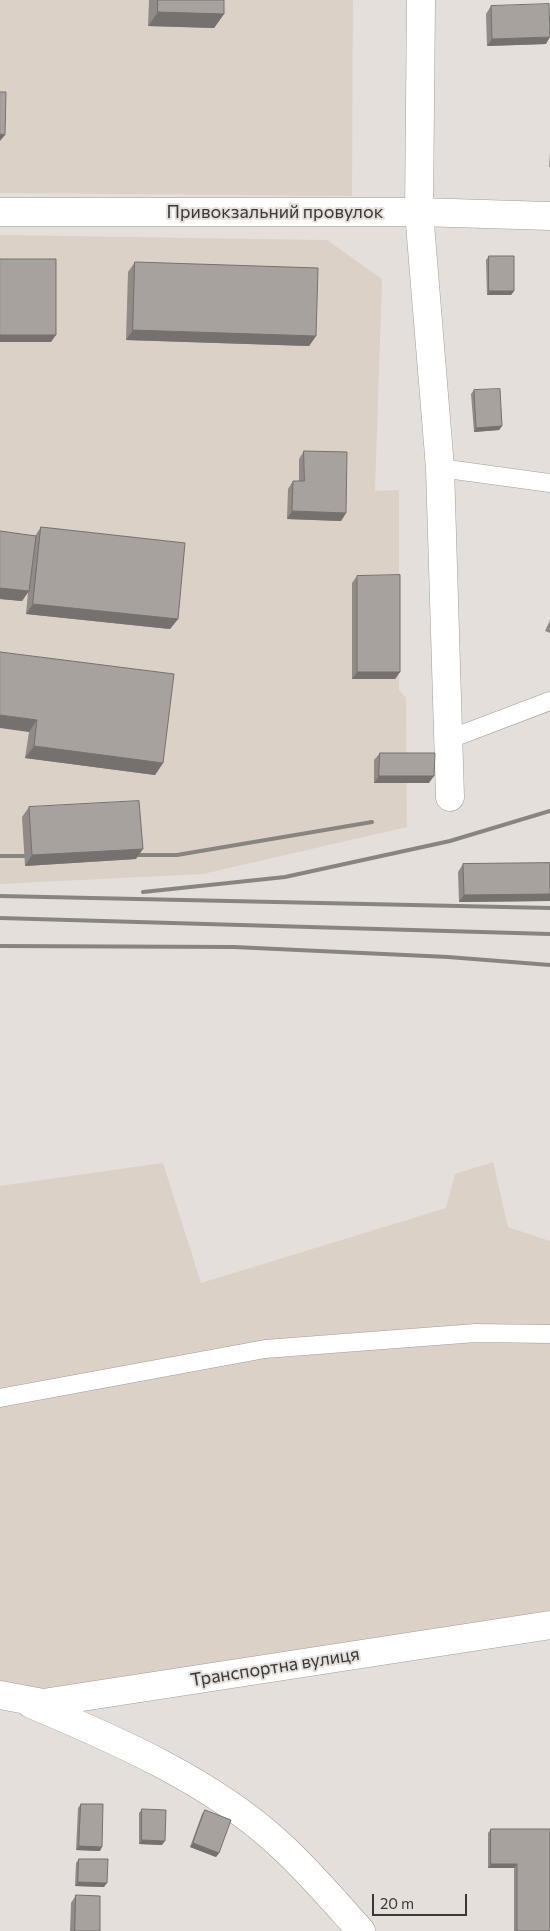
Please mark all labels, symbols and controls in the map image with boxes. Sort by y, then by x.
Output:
street label: Привокзальний провулок [167,201,383,223]
street label: Транспортна вулиця [189,1643,361,1691]
scale bar [375,1884,470,1916]
text: 20 m [380,1894,414,1912]

